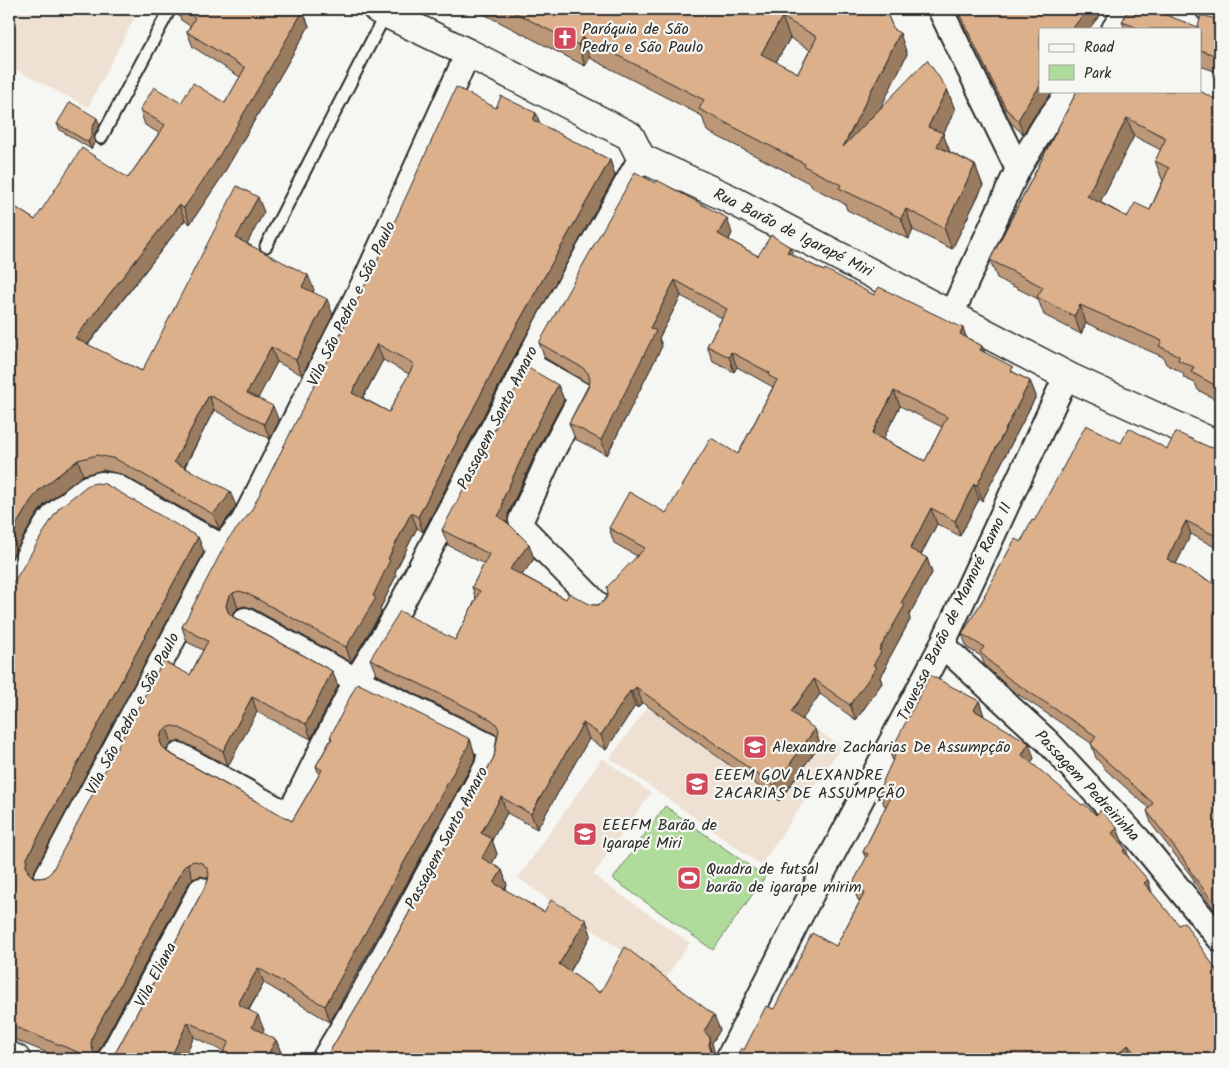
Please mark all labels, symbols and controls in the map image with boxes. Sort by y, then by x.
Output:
place label: Paróquia de São Pedro e São Paulo [582,17,703,60]
church icon: Paróquia de São Pedro e São Paulo [552,25,578,51]
legend [1039,28,1202,92]
text: Road [1084,36,1115,60]
text: Park [1084,62,1112,86]
street label: Rua Barão de Igarapé Miri [709,182,878,285]
street label: Vila São Pedro e São Paulo [301,217,403,391]
street label: Passagem Santo Amaro [451,342,545,494]
street label: Travessa Barão de Mamoré Ramo II [891,498,1019,726]
street label: Vila São Pedro e São Paulo [79,628,187,800]
street label: Passagem Pedreirinha [1028,724,1146,848]
school or university icon: Alexandre Zacharias De Assumpção [742,734,768,760]
place label: Alexandre Zacharias De Assumpção [772,735,1010,760]
street label: Passagem Santo Amaro [399,762,495,914]
place label: EEEM GOV ALEXANDRE ZACARIAS DE ASSUMPÇÃO [714,763,905,806]
school or university icon: EEEM GOV ALEXANDRE ZACARIAS DE ASSUMPÇÃO [684,771,710,797]
place label: EEEFM Barão de Igarapé Miri [602,813,717,856]
school or university icon: EEEFM Barão de Igarapé Miri [572,821,598,847]
place label: Quadra de futsal barão de igarape mirim [706,857,862,900]
sports icon: Quadra de futsal barão de igarape mirim [676,865,702,891]
street label: Vila Eliana [128,938,184,1012]

